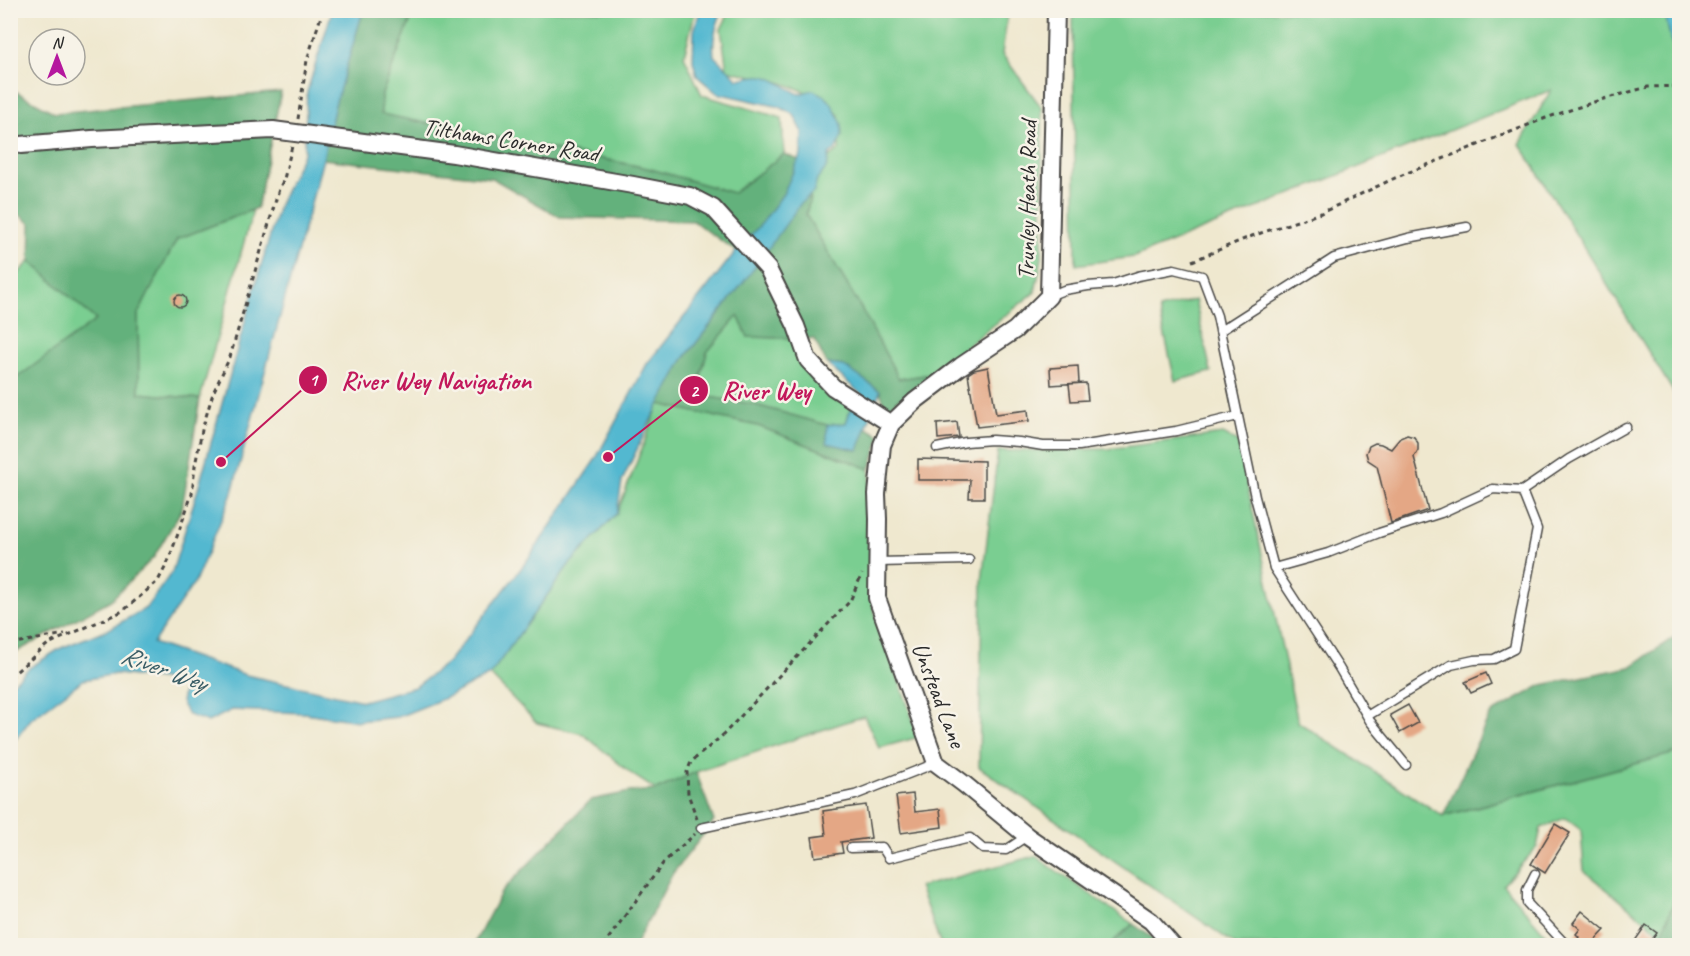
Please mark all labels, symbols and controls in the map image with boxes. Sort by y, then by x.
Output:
north arrow [27,27,87,87]
text: N [52,33,65,53]
street label: Tilthams Corner Road [421,111,604,169]
street label: Trunley Heath Road [1011,116,1043,280]
callout: River Wey Navigation [298,358,544,402]
text: River Wey Navigation [341,364,532,397]
callout: River Wey [679,368,822,412]
text: 1 [309,369,319,391]
text: River Wey [722,374,813,407]
text: 2 [690,380,700,402]
water label: River Wey [117,638,215,700]
street label: Unstead Lane [905,638,973,754]

